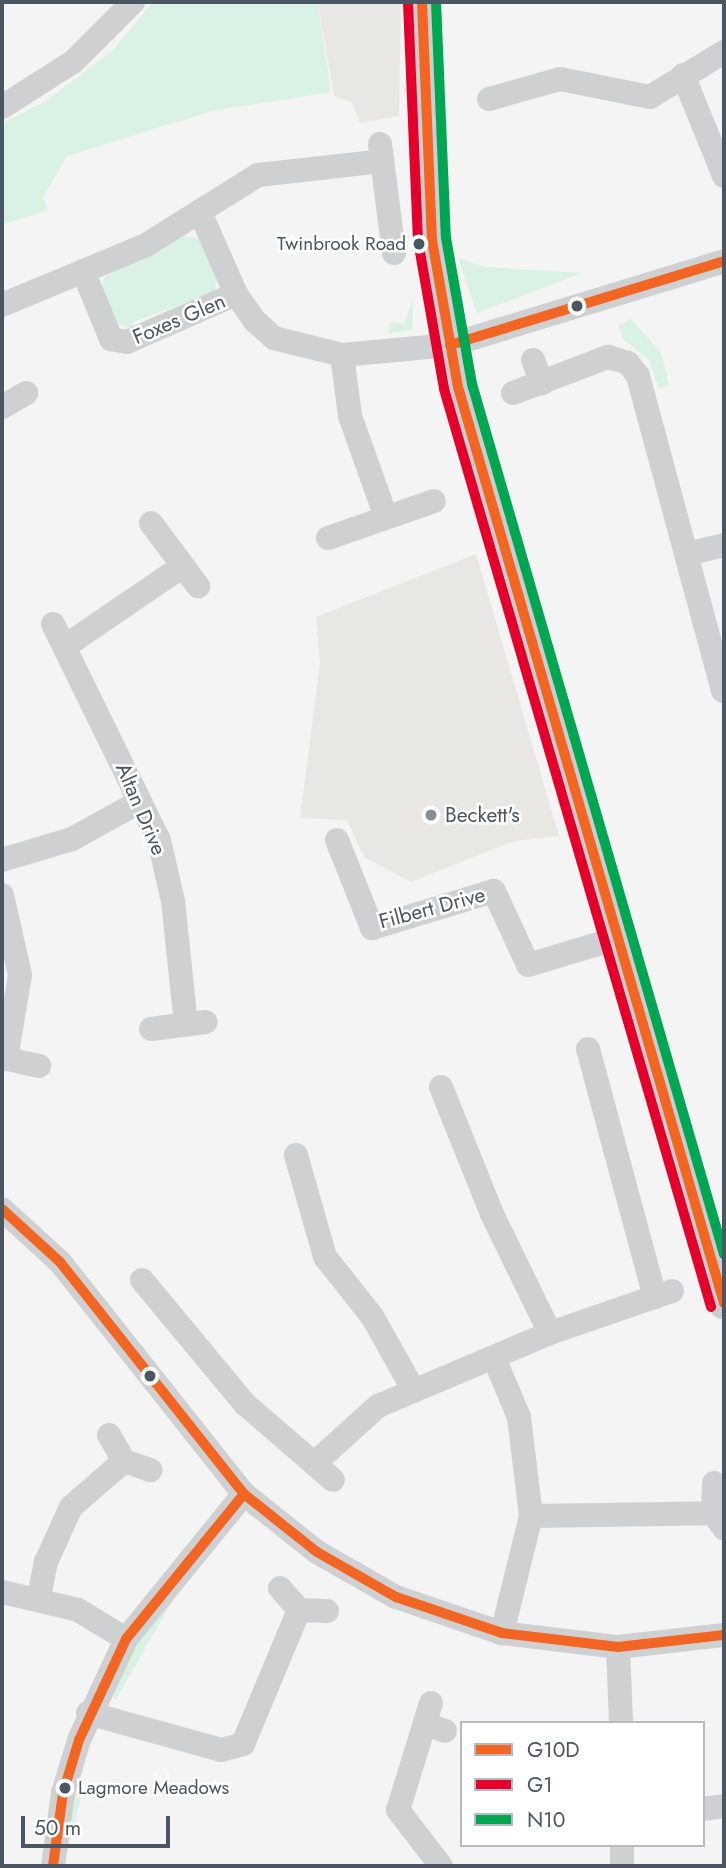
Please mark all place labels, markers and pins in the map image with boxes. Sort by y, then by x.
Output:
place label: Twinbrook Road [277,233,406,255]
marker: Twinbrook Road [412,237,426,251]
unlabelled marker [570,299,584,313]
place label: Beckett's [445,802,520,828]
marker: Beckett's [423,807,439,823]
unlabelled marker [143,1369,157,1383]
place label: Lagmore Meadows [78,1777,229,1799]
marker: Lagmore Meadows [58,1781,72,1795]

